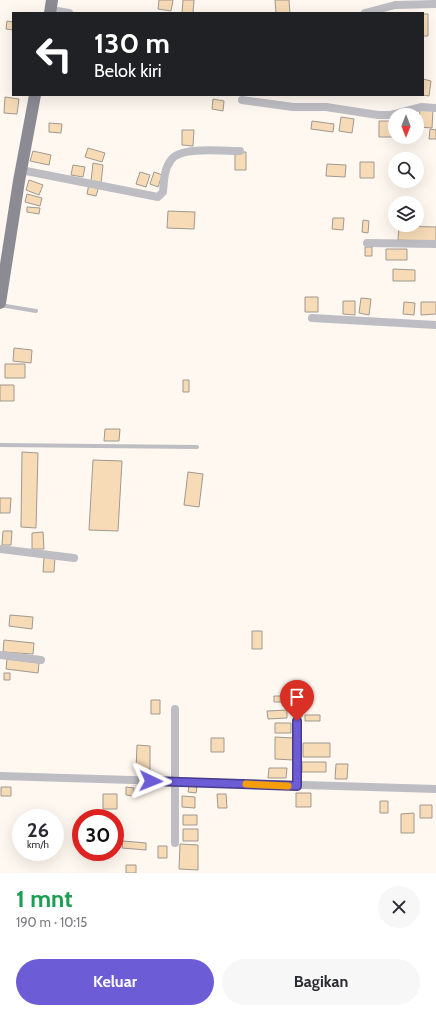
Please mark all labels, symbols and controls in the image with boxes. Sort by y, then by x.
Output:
text: 130 m [94,26,170,60]
icon: left [28,28,80,80]
text: Belok kiri [94,60,162,82]
north arrow [388,108,424,144]
map controls [388,108,424,232]
button: search [388,152,424,188]
button: layers [388,196,424,232]
pin [280,680,314,721]
icon: arrive [286,686,308,708]
position arrow [130,760,172,802]
speed limit sign: 30 [72,809,124,861]
text: 26 [27,818,49,842]
text: km/h [27,838,49,851]
text: 1 mnt [16,884,72,913]
button: close [378,886,420,928]
text: 190 m · 10:15 [16,914,87,930]
button: Keluar [16,959,214,1005]
button: Bagikan [222,959,420,1005]

